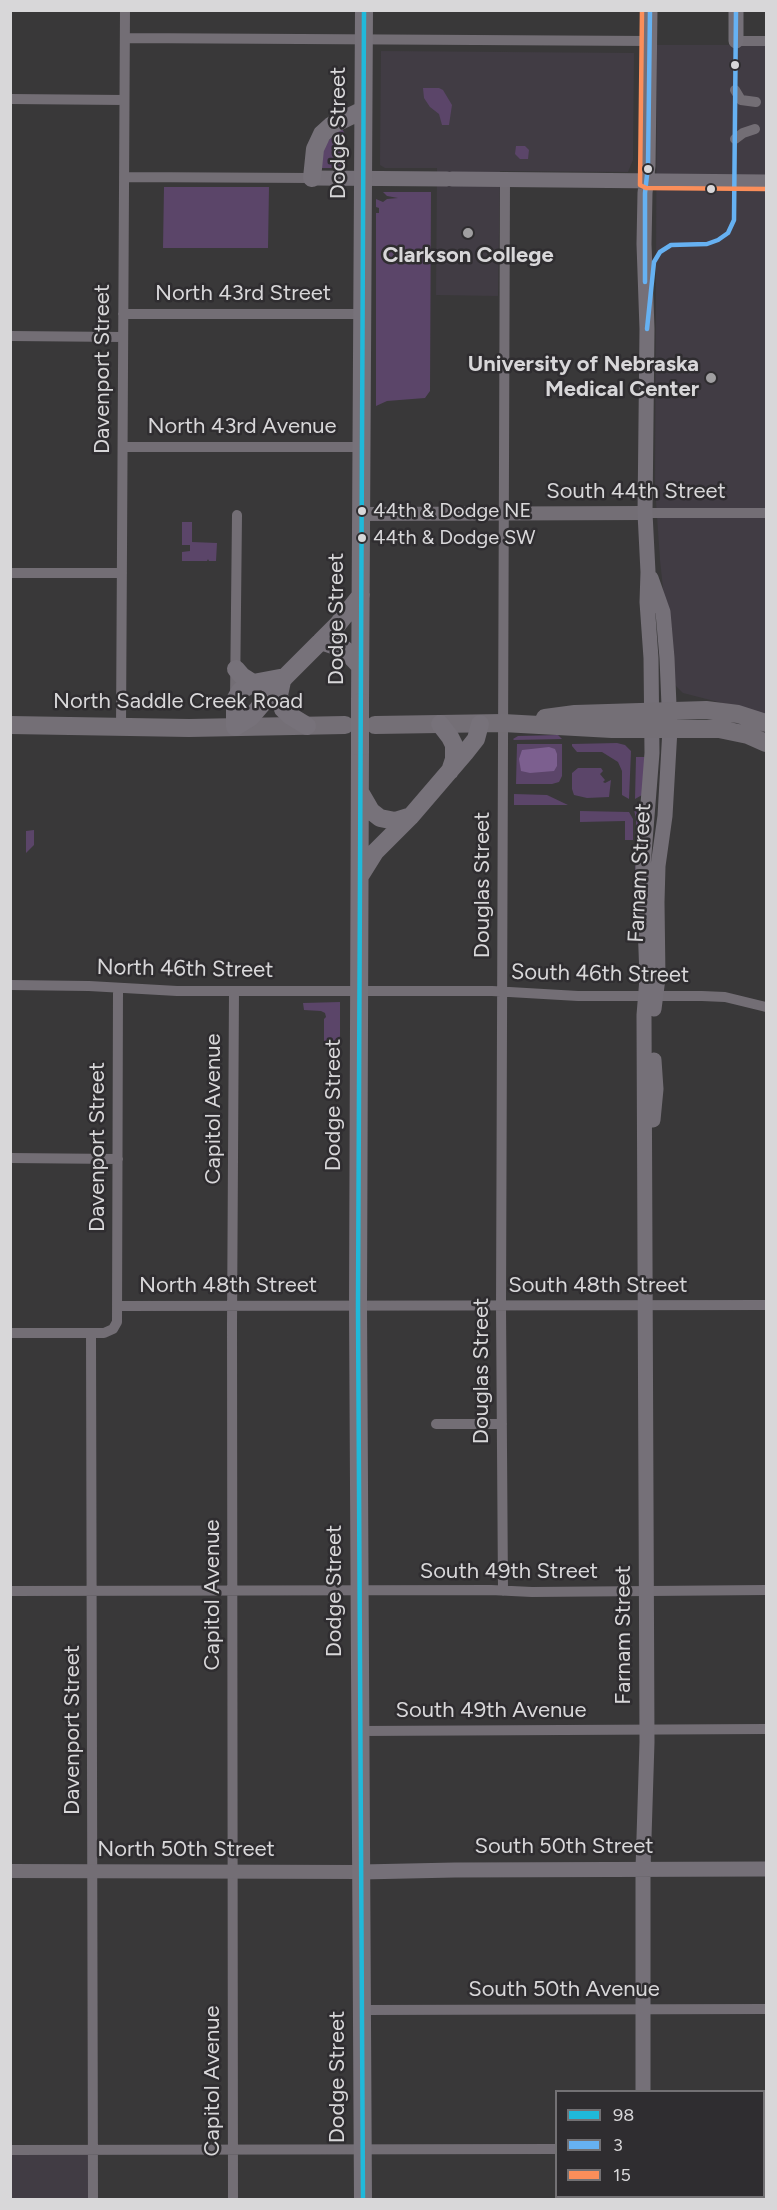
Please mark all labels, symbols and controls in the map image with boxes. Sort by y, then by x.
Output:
unlabelled marker [729,59,741,71]
street label: Dodge Street [326,67,352,199]
unlabelled marker [642,163,654,175]
unlabelled marker [705,183,717,195]
marker: Clarkson College [461,226,475,240]
place label: Clarkson College [382,243,554,269]
street label: North 43rd Street [155,281,331,307]
street label: Davenport Street [90,284,116,454]
place label: University of Nebraska Medical Center [468,352,699,404]
marker: University of Nebraska Medical Center [704,371,718,385]
street label: North 43rd Avenue [147,414,337,440]
street label: South 44th Street [546,479,726,505]
place label: 44th & Dodge NE [373,499,531,523]
marker: 44th & Dodge NE [356,505,368,517]
place label: 44th & Dodge SW [373,526,535,550]
marker: 44th & Dodge SW [356,532,368,544]
street label: Dodge Street [324,553,350,685]
street label: North Saddle Creek Road [53,689,303,715]
street label: Farnam Street [623,803,657,943]
street label: Douglas Street [470,812,496,958]
street label: North 46th Street [96,954,274,984]
street label: South 46th Street [511,959,689,989]
street label: Capitol Avenue [201,1034,227,1184]
street label: Dodge Street [321,1039,347,1171]
street label: Davenport Street [85,1062,111,1232]
street label: North 48th Street [139,1273,317,1299]
street label: South 48th Street [508,1273,688,1299]
street label: Douglas Street [469,1298,495,1444]
street label: Capitol Avenue [200,1520,226,1670]
street label: Dodge Street [322,1525,348,1657]
street label: South 49th Street [420,1559,598,1585]
street label: Farnam Street [611,1565,637,1705]
street label: Davenport Street [60,1645,86,1815]
street label: South 49th Avenue [395,1698,587,1724]
street label: South 50th Street [475,1834,653,1860]
street label: North 50th Street [97,1837,275,1863]
street label: South 50th Avenue [468,1977,660,2003]
street label: Capitol Avenue [200,2006,226,2156]
street label: Dodge Street [325,2011,351,2143]
legend [555,2090,765,2198]
text: 98 [613,2104,634,2126]
text: 3 [613,2134,623,2156]
text: 15 [613,2164,631,2186]

